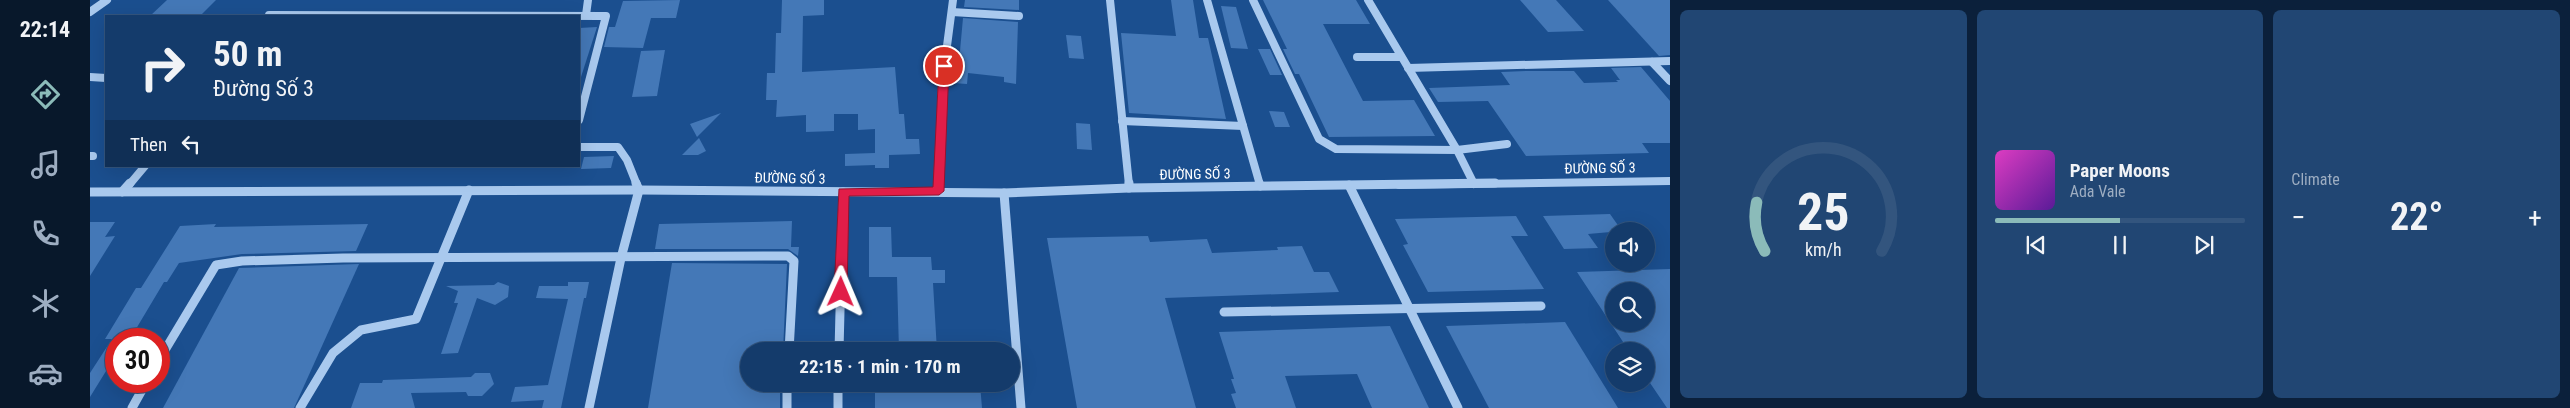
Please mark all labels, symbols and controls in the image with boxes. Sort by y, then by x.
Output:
text: 22:14 [20,17,70,42]
text: 50 m [213,34,282,75]
icon: right [130,35,195,100]
pin [923,45,965,87]
icon: arrive [930,52,958,80]
text: Đường Số 3 [213,76,314,101]
icon: directions [28,77,63,112]
icon: left [177,130,205,158]
text: Then [130,133,167,156]
icon: music [28,147,63,182]
street label: ĐƯỜNG SỐ 3 [1564,157,1636,177]
text: Paper Moons [2070,159,2170,182]
street label: ĐƯỜNG SỐ 3 [1159,163,1231,183]
street label: ĐƯỜNG SỐ 3 [754,167,826,187]
text: Climate [2291,170,2340,189]
text: 25 [1797,182,1850,243]
text: Ada Vale [2070,182,2126,201]
text: 22° [2390,195,2443,239]
text: − [2291,201,2305,234]
text: + [2528,201,2542,234]
icon: phone [28,216,63,251]
map controls [1605,222,1655,392]
button: sound [1605,222,1655,272]
icon: previous [2022,231,2050,259]
icon: pause [2106,231,2134,259]
icon: next [2190,231,2218,259]
text: km/h [1805,239,1842,260]
position arrow [814,265,866,317]
button: search [1605,282,1655,332]
icon: climate [28,286,63,321]
speed limit sign: 30 [105,328,170,393]
button: layers [1605,342,1655,392]
text: 22:15 · 1 min · 170 m [799,355,961,378]
icon: car [28,356,63,391]

